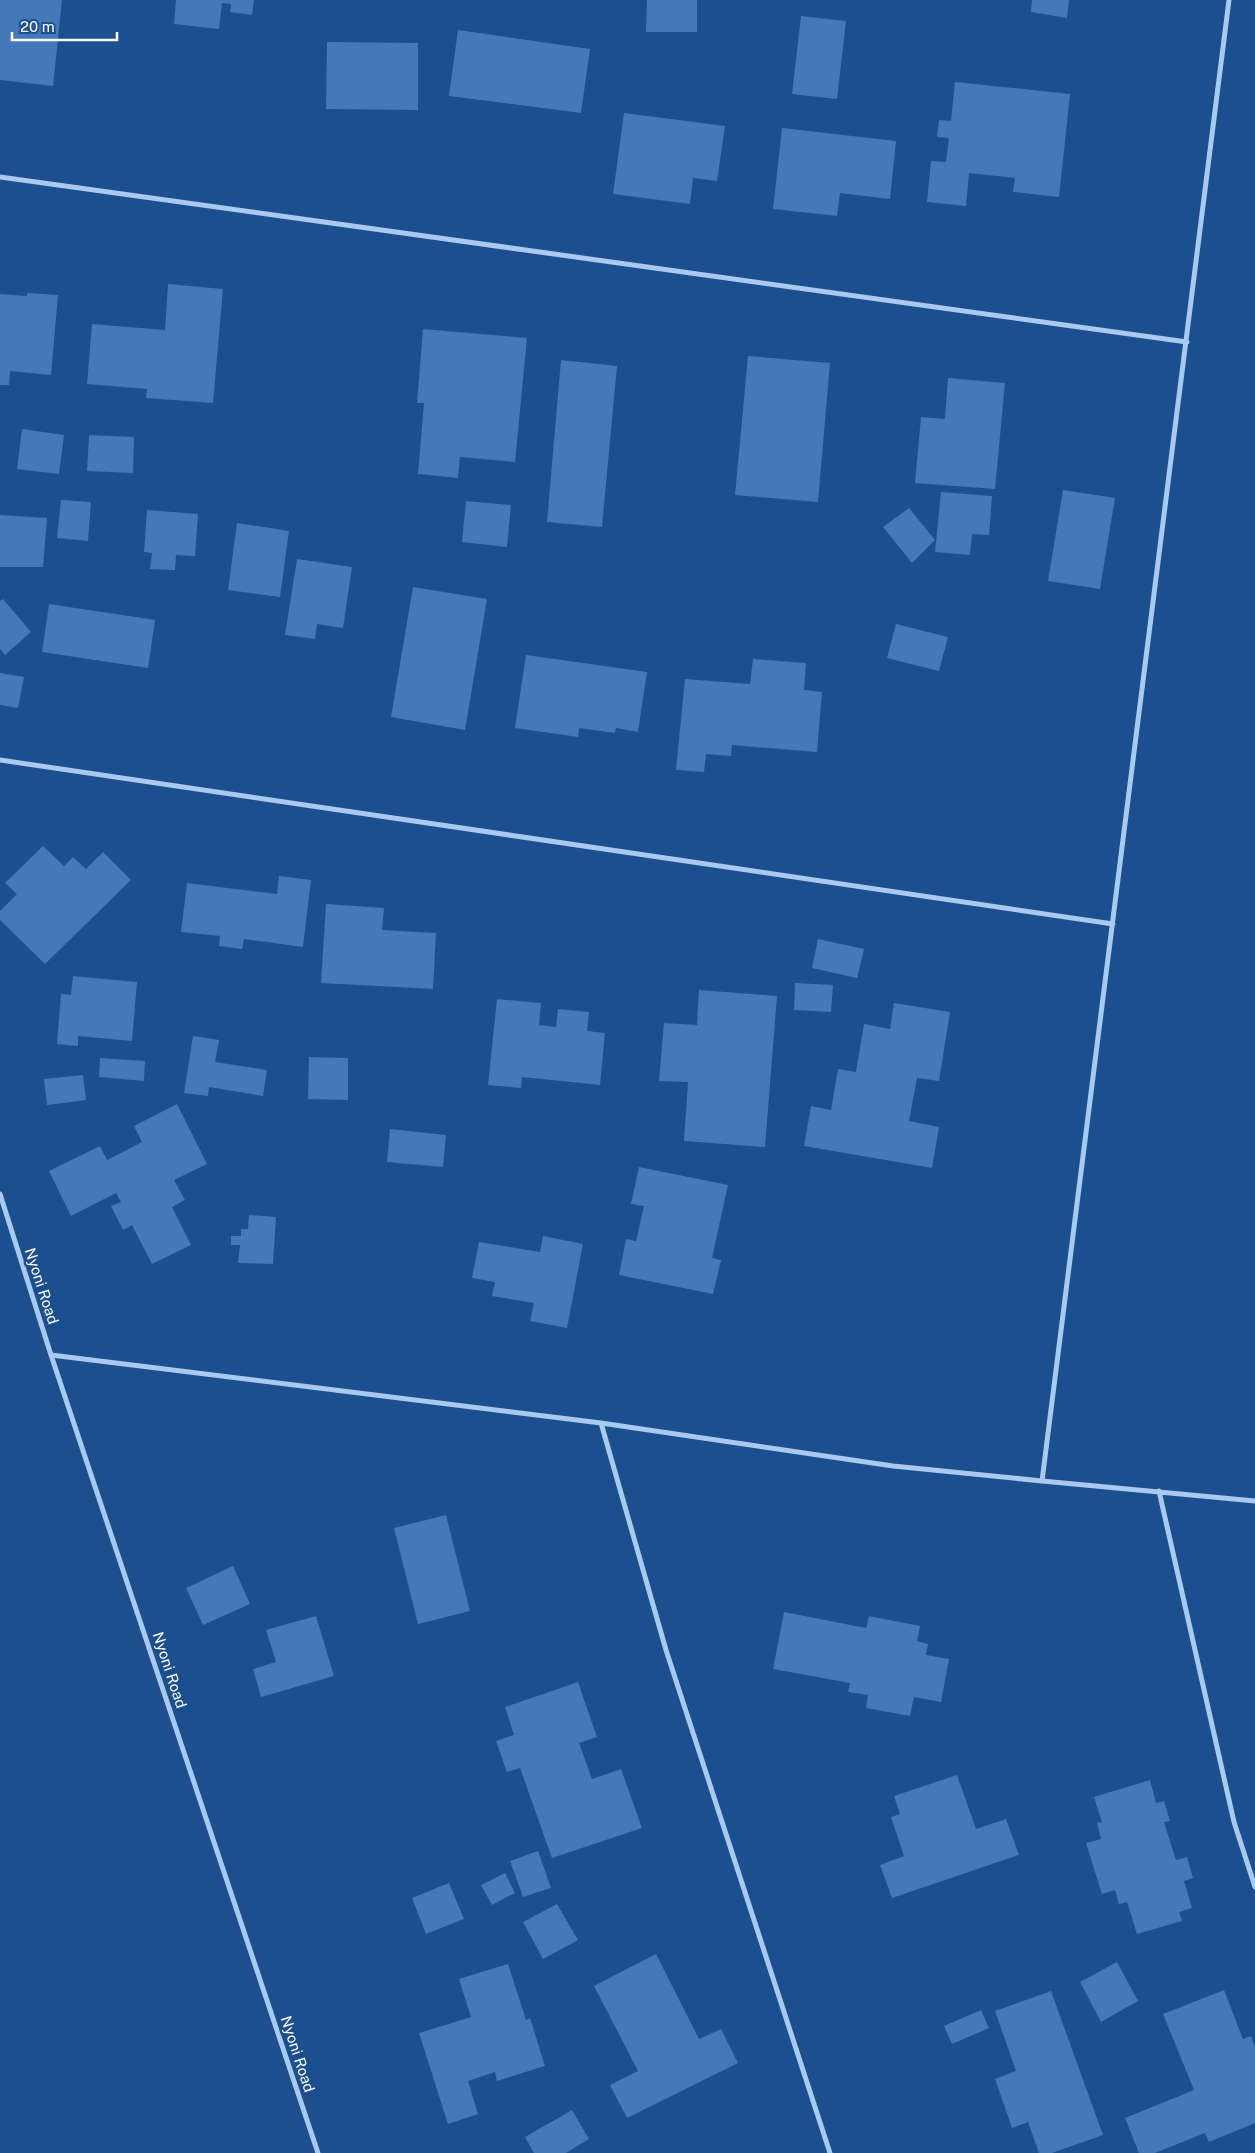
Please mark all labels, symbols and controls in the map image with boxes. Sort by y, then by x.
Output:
scale bar [12,10,118,42]
text: 20 m [20,18,55,35]
street label: Nyoni Road [22,1246,62,1326]
street label: Nyoni Road [150,1630,190,1710]
street label: Nyoni Road [278,2014,318,2094]

